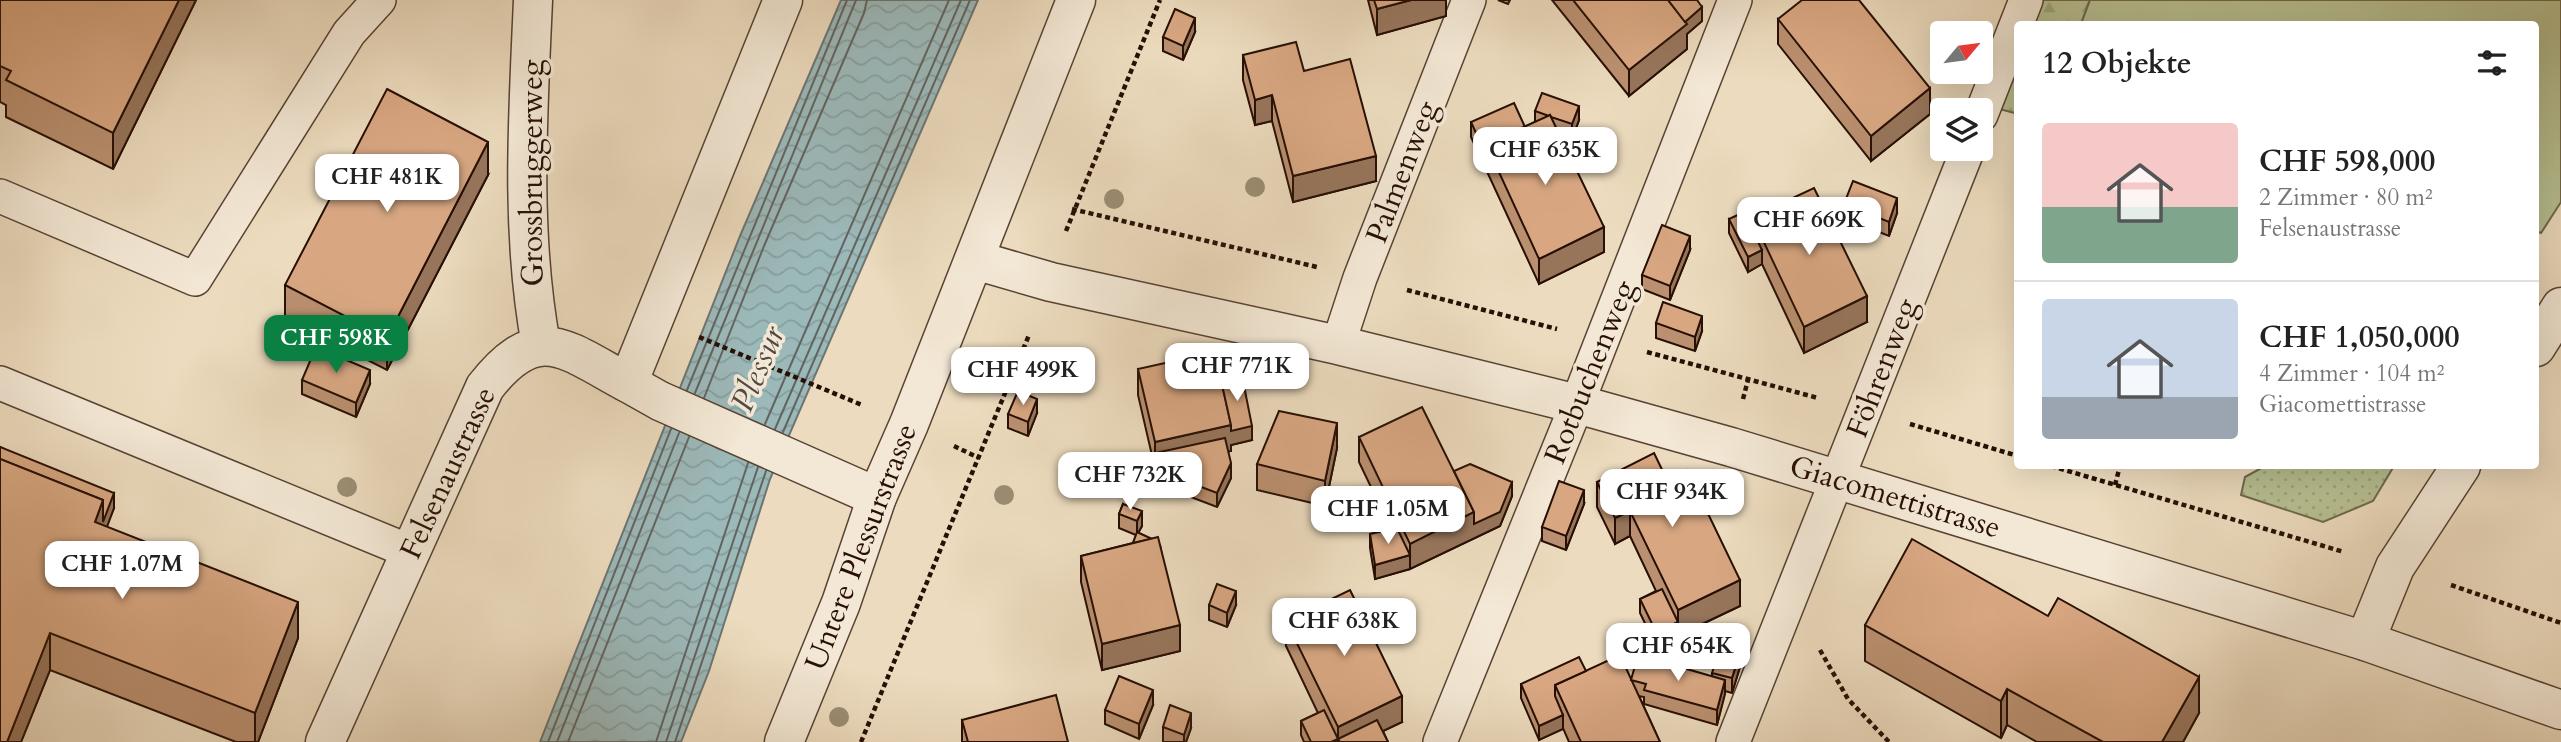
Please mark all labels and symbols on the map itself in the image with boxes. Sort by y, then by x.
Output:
north arrow [1930,21,1993,84]
street label: Grossbruggerweg [512,59,553,287]
street label: Palmenweg [1356,95,1448,249]
pin: CHF 635K [1473,128,1617,187]
pin: CHF 481K [315,154,459,214]
pin: CHF 669K [1737,198,1881,257]
street label: Rotbuchenweg [1535,274,1645,470]
street label: Föhrenweg [1837,292,1927,443]
pin: CHF 598K [264,316,408,375]
water label: Plessur [720,318,796,418]
pin: CHF 771K [1165,344,1309,403]
pin: CHF 499K [951,348,1095,407]
street label: Felsenaustrasse [390,380,506,566]
street label: Untere Plessurstrasse [795,418,927,676]
street label: Giacomettistrasse [1785,445,2005,549]
pin: CHF 732K [1058,452,1202,512]
pin: CHF 934K [1600,470,1744,529]
pin: CHF 1.05M [1308,486,1468,546]
pin: CHF 1.07M [42,542,202,601]
pin: CHF 638K [1272,598,1416,658]
pin: CHF 654K [1606,624,1750,683]

